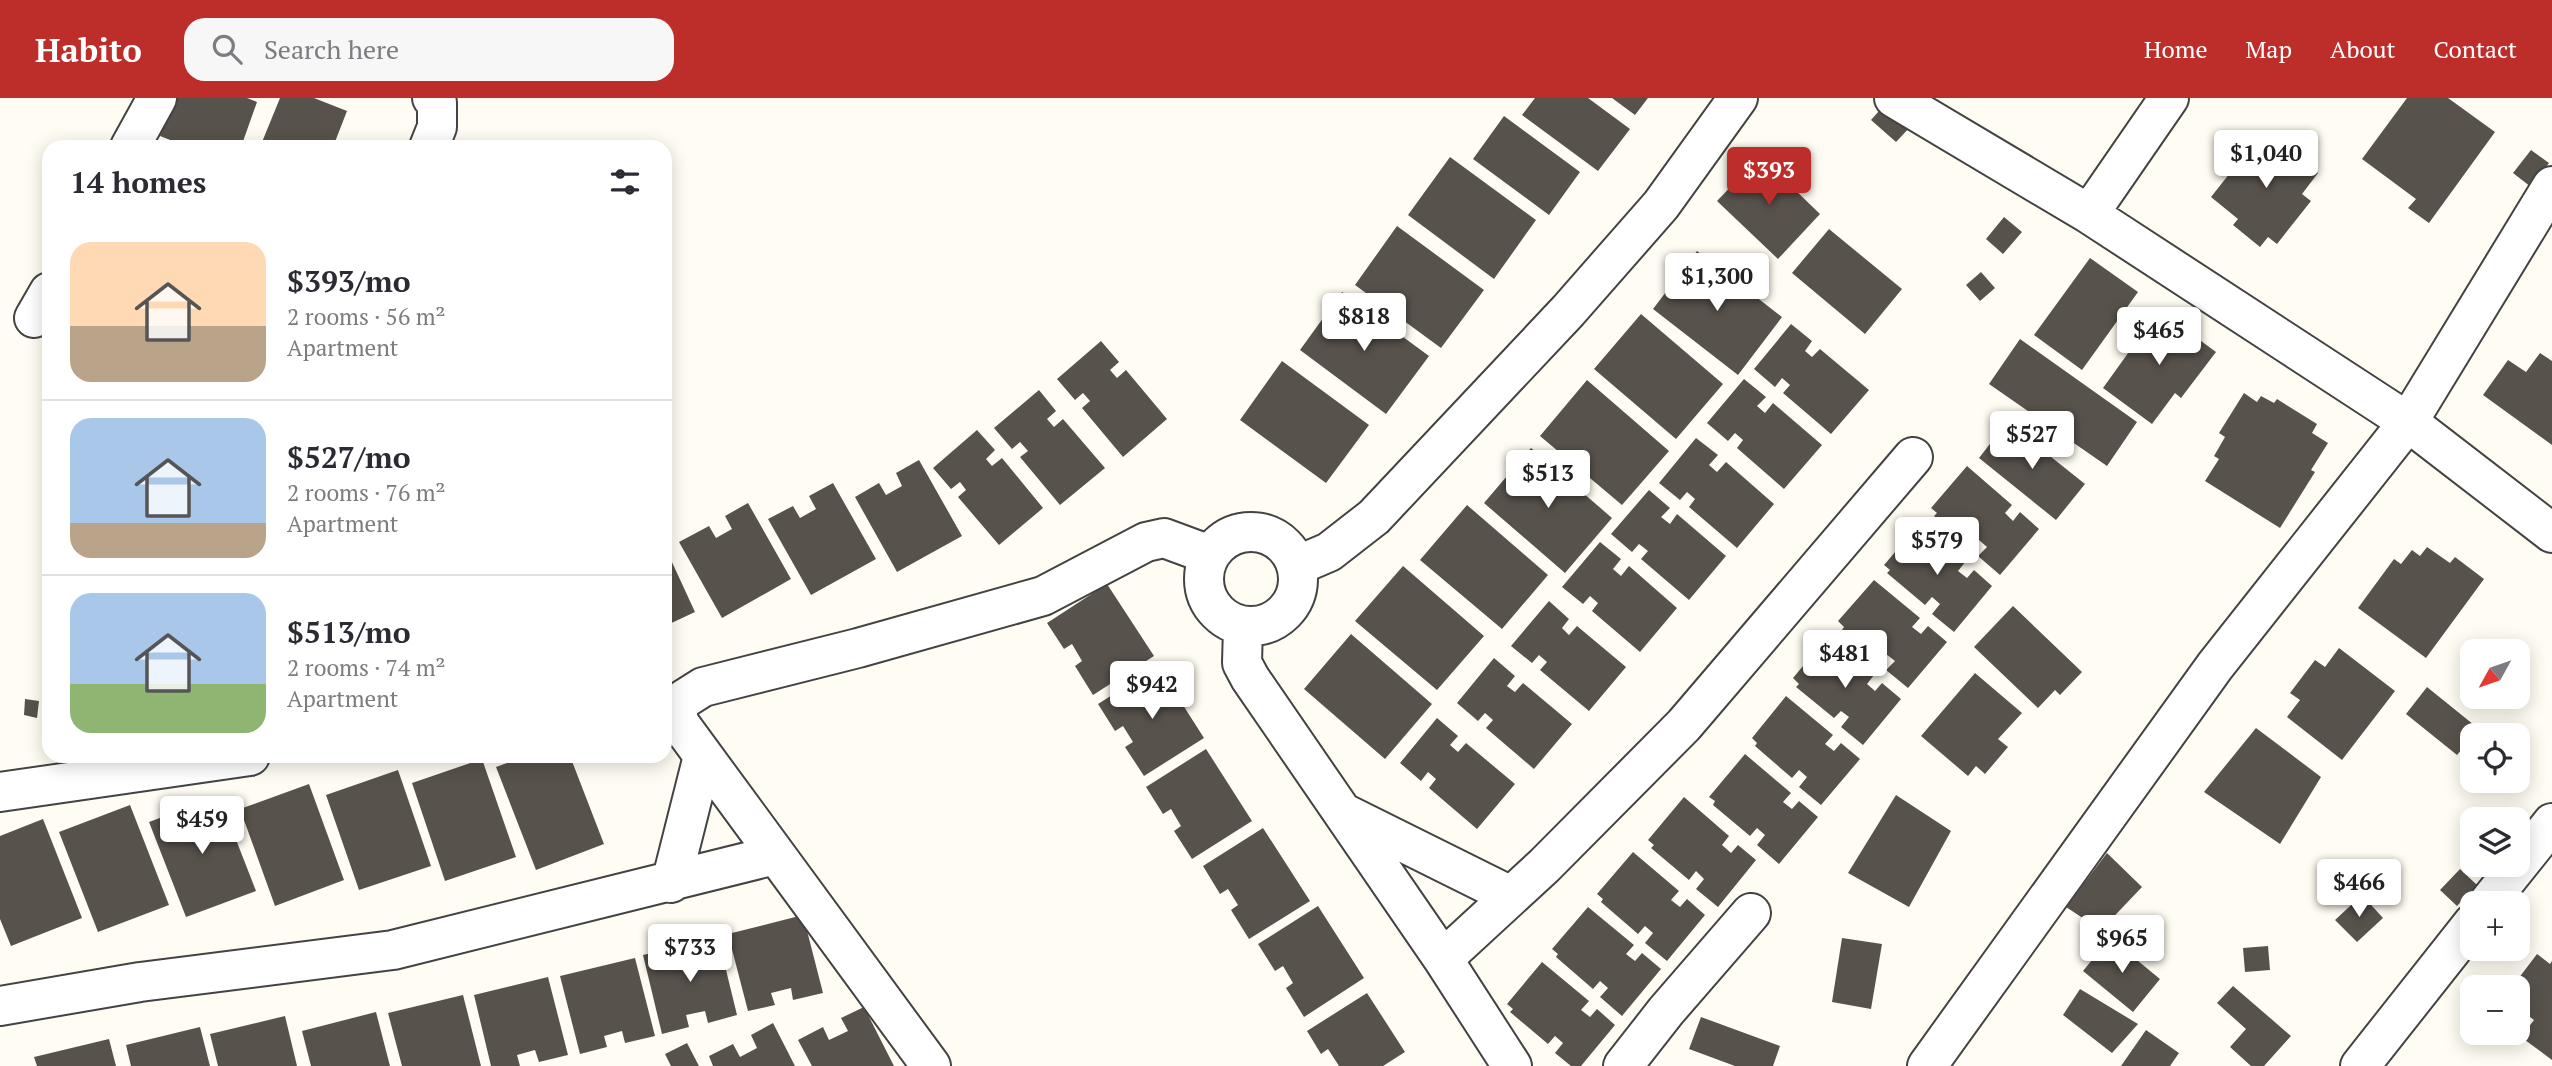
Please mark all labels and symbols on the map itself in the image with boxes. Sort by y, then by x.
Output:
pin: $1,040 [2209,130,2323,190]
pin: $393 [1728,148,1810,207]
pin: $1,300 [1660,254,1774,313]
pin: $818 [1323,294,1405,353]
pin: $465 [2118,308,2200,367]
pin: $527 [1991,412,2073,471]
pin: $513 [1507,450,1589,510]
pin: $579 [1896,518,1978,577]
pin: $481 [1804,630,1886,690]
north arrow [2460,639,2530,709]
pin: $942 [1111,662,1193,721]
pin: $459 [161,796,243,856]
pin: $466 [2318,860,2400,919]
pin: $965 [2081,916,2163,975]
pin: $733 [649,924,731,984]

